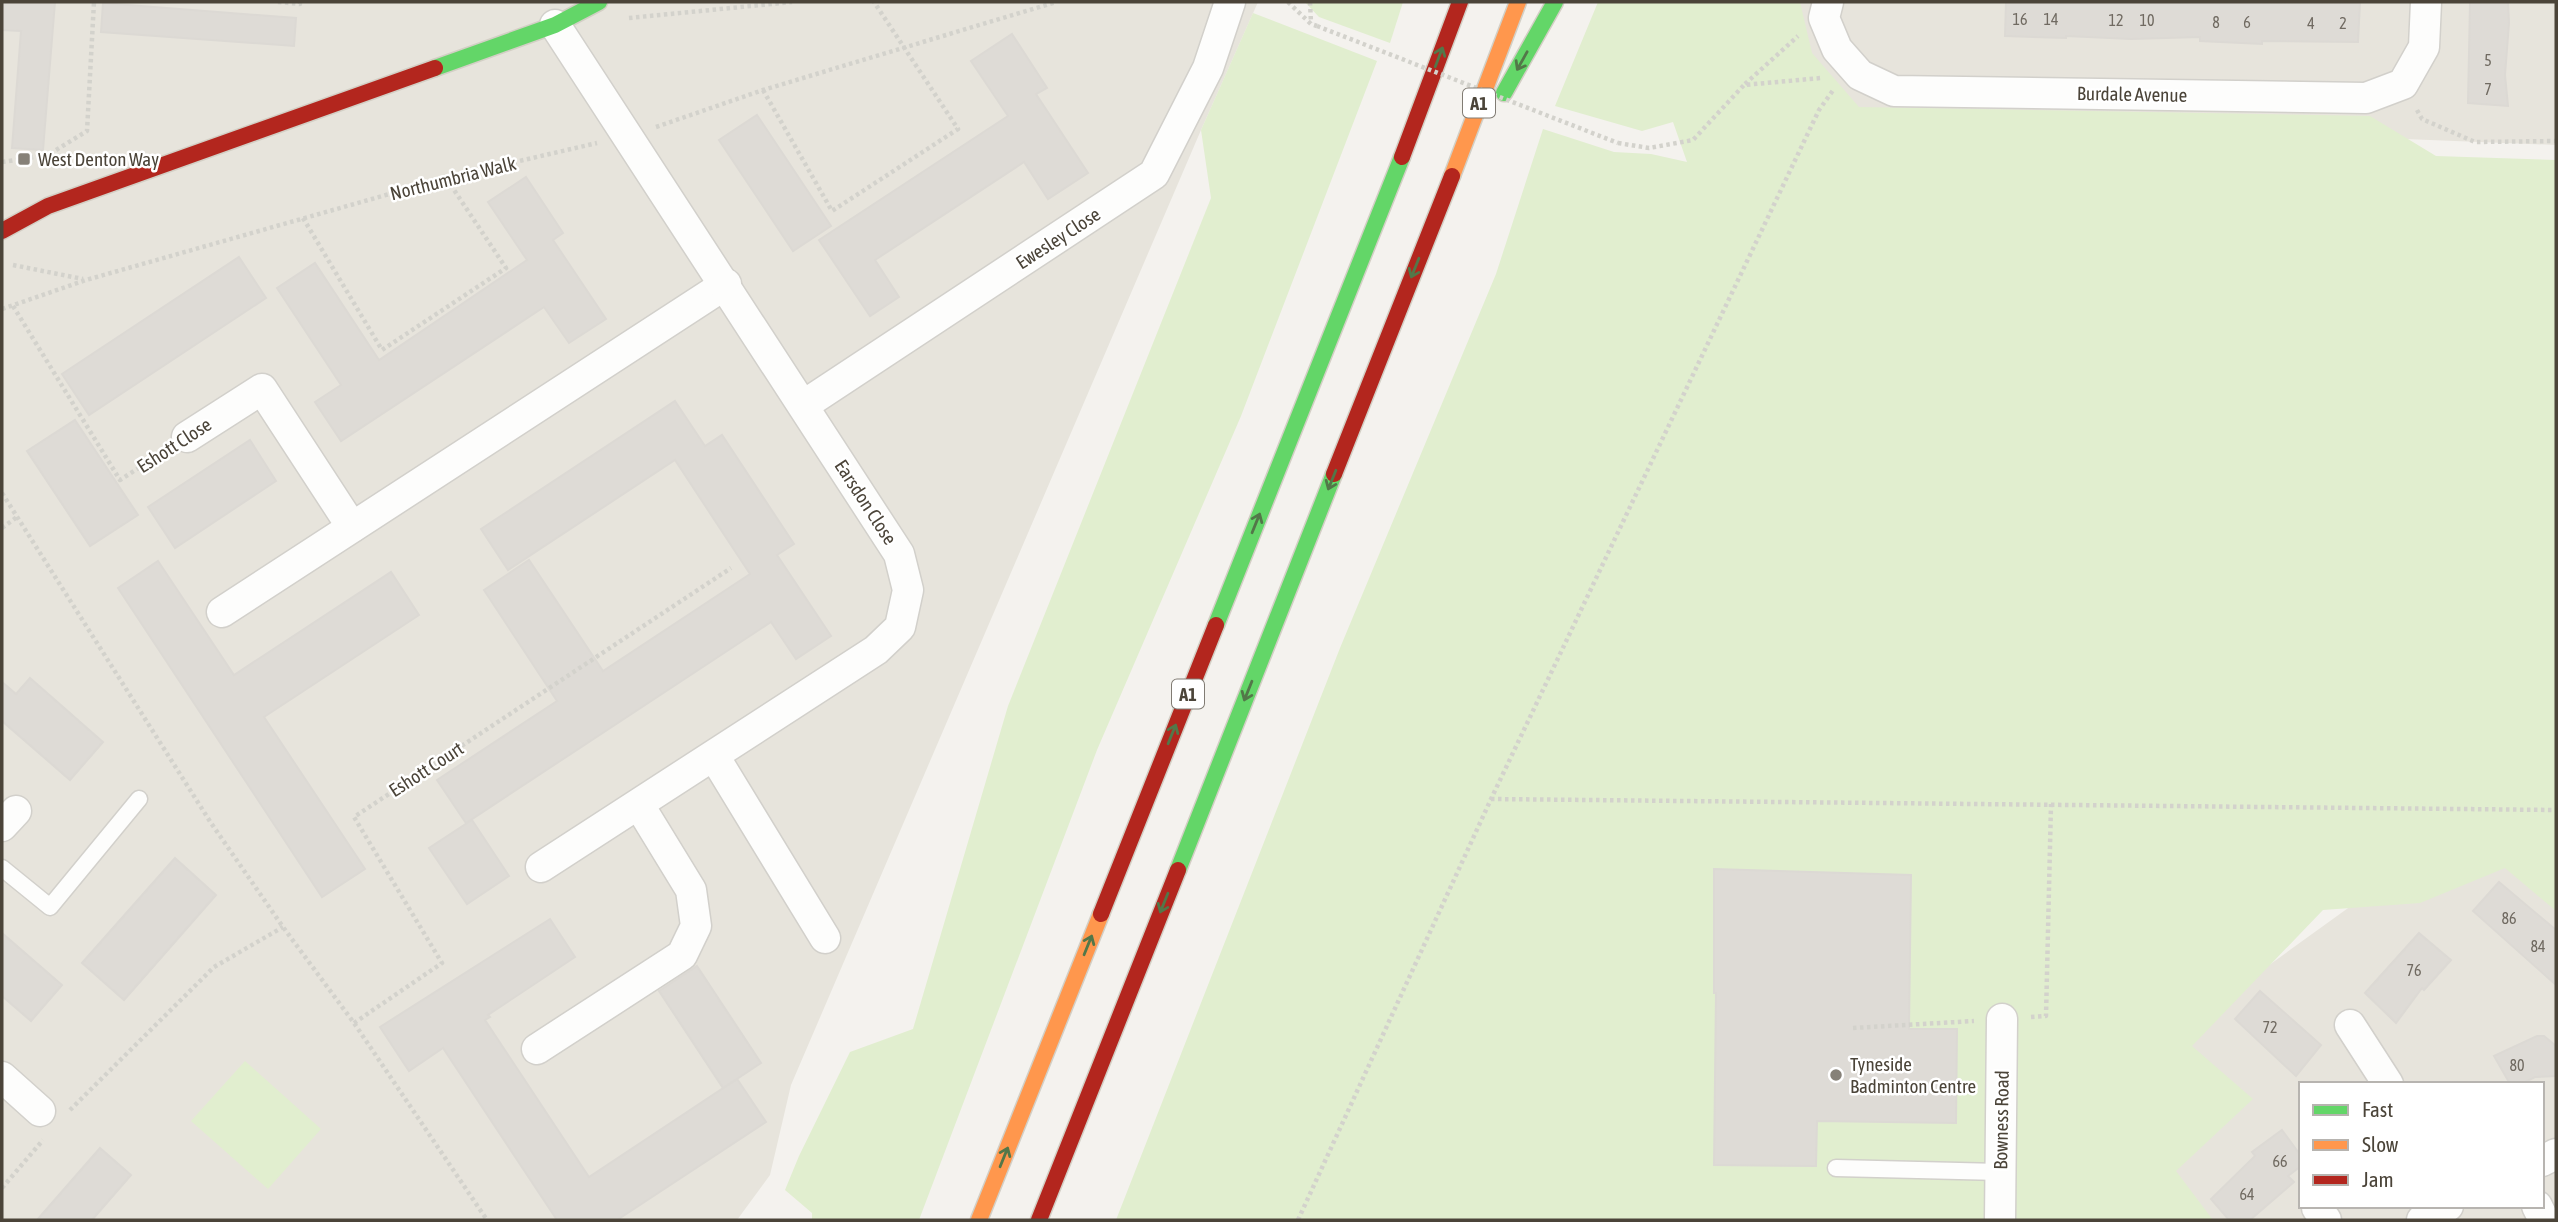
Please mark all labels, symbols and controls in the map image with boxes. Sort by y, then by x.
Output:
house number: 16 [2012,10,2028,28]
house number: 14 [2043,10,2059,28]
house number: 12 [2108,11,2124,29]
house number: 10 [2139,11,2155,29]
house number: 8 [2212,13,2220,31]
house number: 6 [2243,13,2251,31]
house number: 4 [2307,14,2315,32]
house number: 2 [2339,14,2347,32]
one-way arrow [1434,47,1447,69]
one-way arrow [1515,51,1529,71]
house number: 5 [2484,51,2492,69]
house number: 7 [2484,80,2492,98]
street label: Burdale Avenue [2077,82,2187,106]
road number: A1 [1463,88,1495,118]
place label: West Denton Way [38,148,159,170]
marker: West Denton Way [16,151,32,167]
street label: Northumbria Walk [388,152,519,204]
street label: Ewesley Close [1012,203,1104,273]
one-way arrow [1408,257,1421,279]
street label: Eshott Close [133,413,215,477]
street label: Earsdon Close [830,455,902,549]
one-way arrow [1324,468,1337,490]
one-way arrow [1251,512,1264,534]
road number: A1 [1172,680,1204,708]
one-way arrow [1241,680,1254,702]
one-way arrow [1167,724,1180,745]
street label: Eshott Court [385,737,467,801]
one-way arrow [1157,892,1170,913]
house number: 86 [2501,909,2517,927]
one-way arrow [1083,935,1096,957]
house number: 84 [2530,937,2546,955]
house number: 76 [2406,961,2422,979]
house number: 72 [2262,1018,2278,1036]
place label: Tyneside Badminton Centre [1850,1053,1976,1097]
house number: 80 [2509,1056,2525,1074]
marker: Tyneside Badminton Centre [1828,1067,1844,1083]
street label: Bowness Road [1989,1070,2013,1170]
legend [2299,1082,2544,1208]
text: Fast [2362,1097,2393,1121]
text: Slow [2362,1132,2399,1156]
one-way arrow [999,1146,1012,1168]
house number: 66 [2272,1152,2288,1170]
text: Jam [2362,1167,2394,1191]
house number: 64 [2239,1185,2255,1203]

